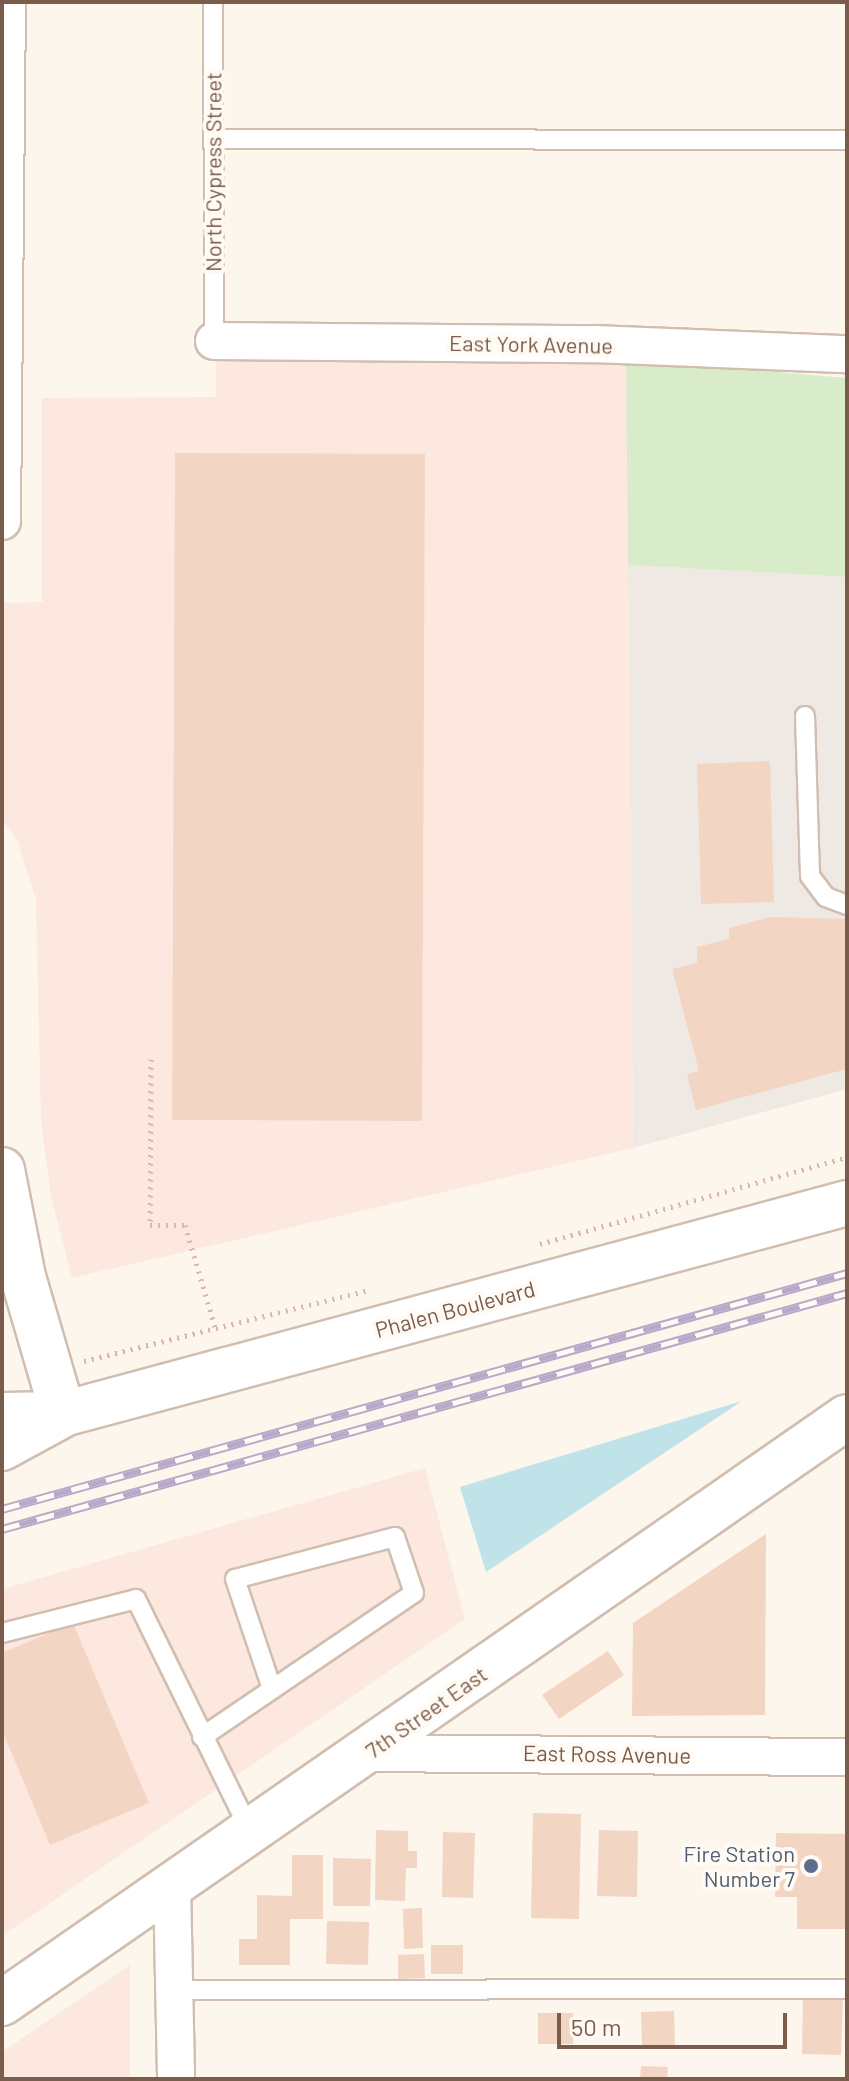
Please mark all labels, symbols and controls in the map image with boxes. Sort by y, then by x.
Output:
street label: North Cypress Street [200,72,226,272]
street label: East York Avenue [449,329,613,359]
street label: Phalen Boulevard [372,1275,538,1343]
street label: 7th Street East [360,1660,492,1764]
street label: East Ross Avenue [523,1739,691,1769]
place label: Fire Station Number 7 [683,1840,795,1892]
marker: Fire Station Number 7 [802,1857,820,1875]
scale bar [561,1997,791,2047]
text: 50 m [571,2012,622,2041]

